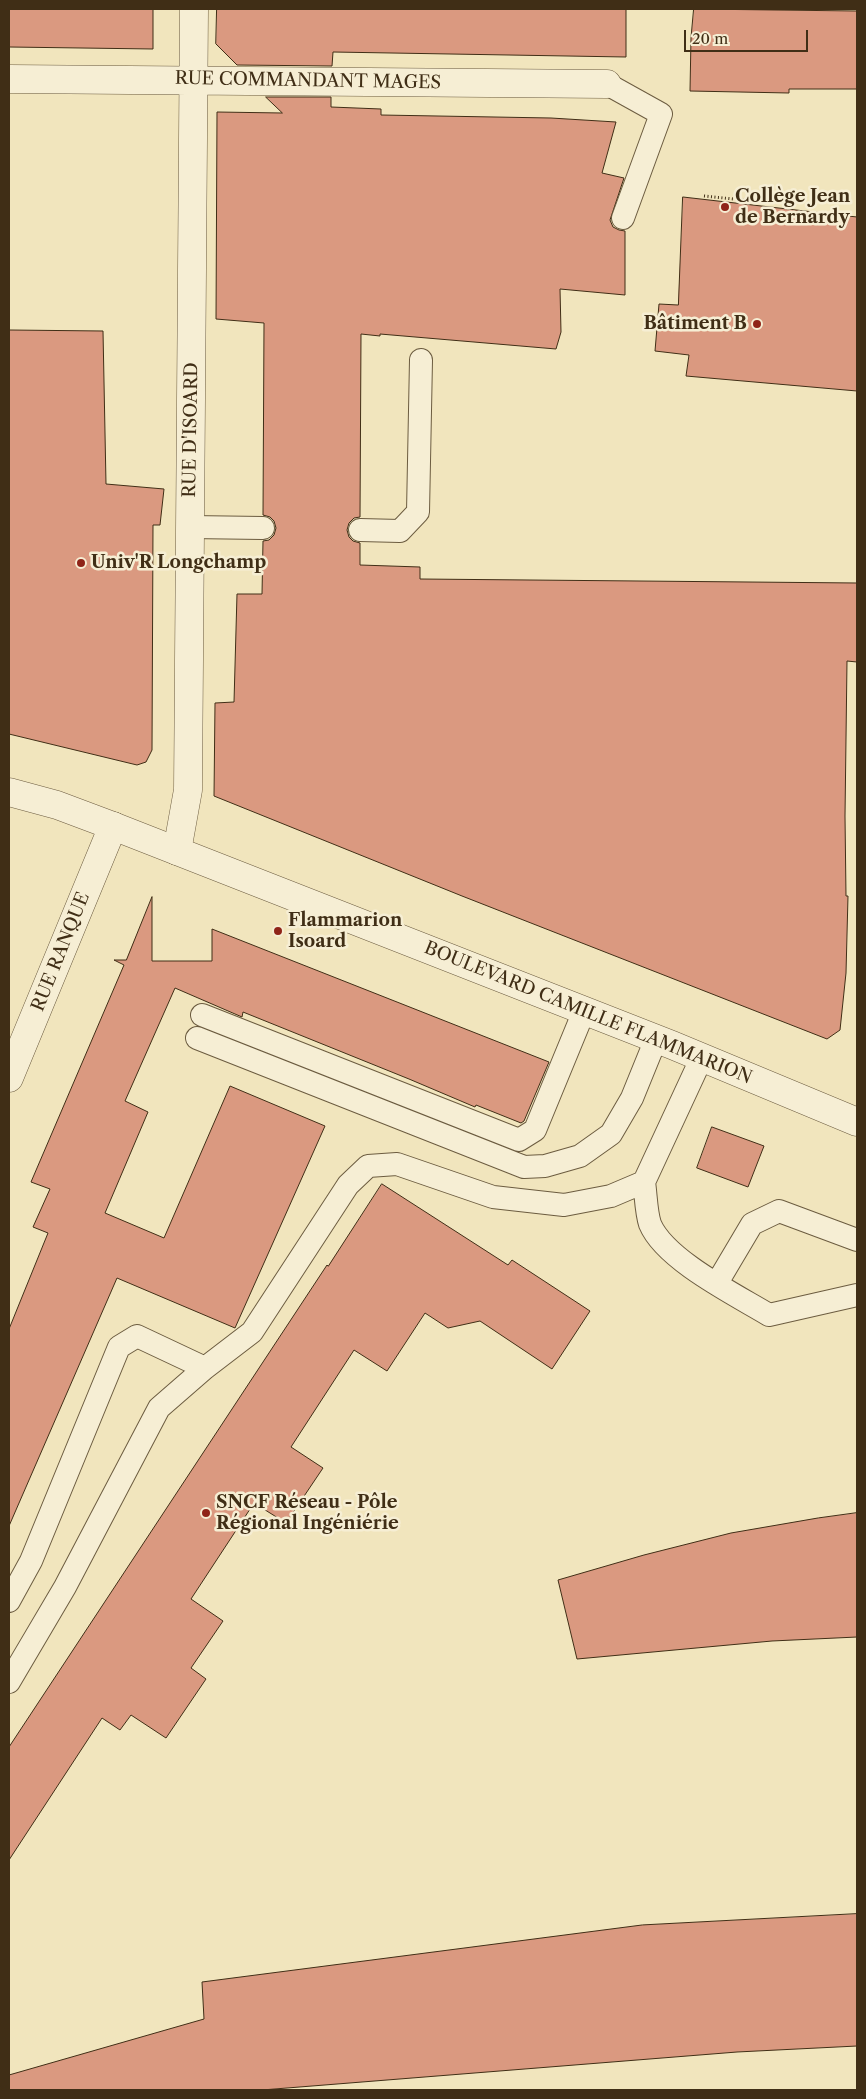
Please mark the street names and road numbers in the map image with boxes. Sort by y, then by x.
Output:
street label: RUE COMMANDANT MAGES [175,68,441,94]
street label: RUE D'ISOARD [179,362,203,498]
street label: RUE RANQUE [27,889,95,1015]
street label: BOULEVARD CAMILLE FLAMMARION [421,937,755,1089]

